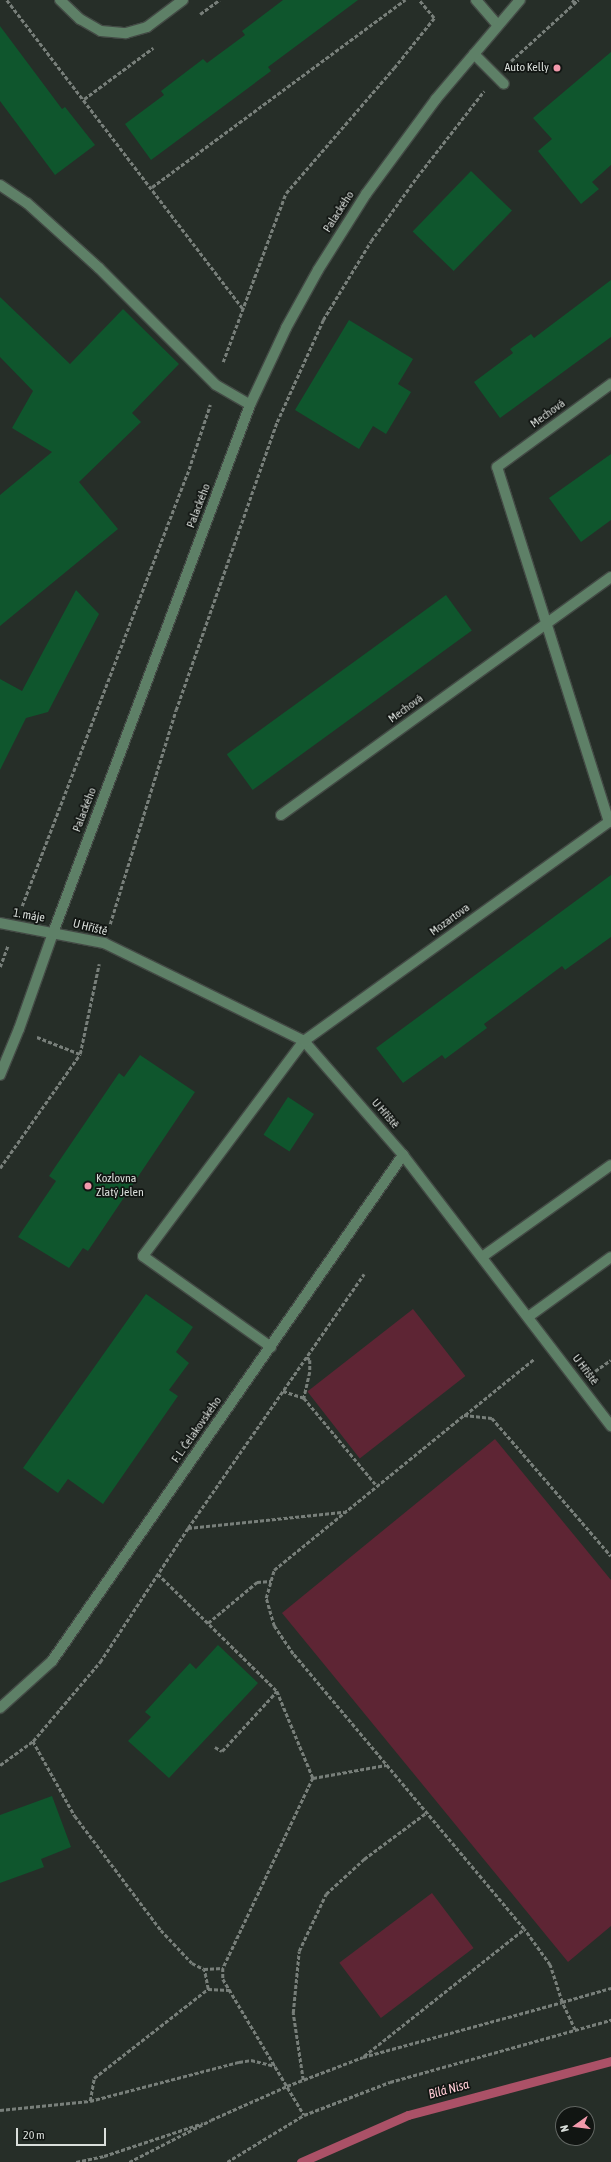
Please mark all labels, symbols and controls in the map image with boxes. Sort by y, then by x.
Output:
place label: Auto Kelly [504,61,549,75]
marker: Auto Kelly [552,63,562,73]
street label: Palackého [320,189,358,235]
street label: Mechová [528,397,568,431]
street label: Palackého [184,482,214,530]
street label: Mechová [386,692,426,726]
street label: Palackého [70,786,100,834]
street label: Mozartova [427,901,473,939]
street label: 1. máje [12,906,46,926]
street label: U Hřiště [71,917,109,939]
street label: U Hřiště [368,1096,402,1132]
place label: Kozlovna Zlatý Jelen [96,1172,144,1200]
marker: Kozlovna Zlatý Jelen [83,1181,93,1191]
street label: U Hřiště [569,1352,601,1388]
street label: F. L. Čelakovského [169,1394,225,1466]
water label: Bílá Nisa [427,2077,471,2103]
north arrow [555,2106,595,2146]
scale bar [18,2120,108,2146]
text: N [558,2124,571,2133]
text: 20 m [23,2128,45,2142]

